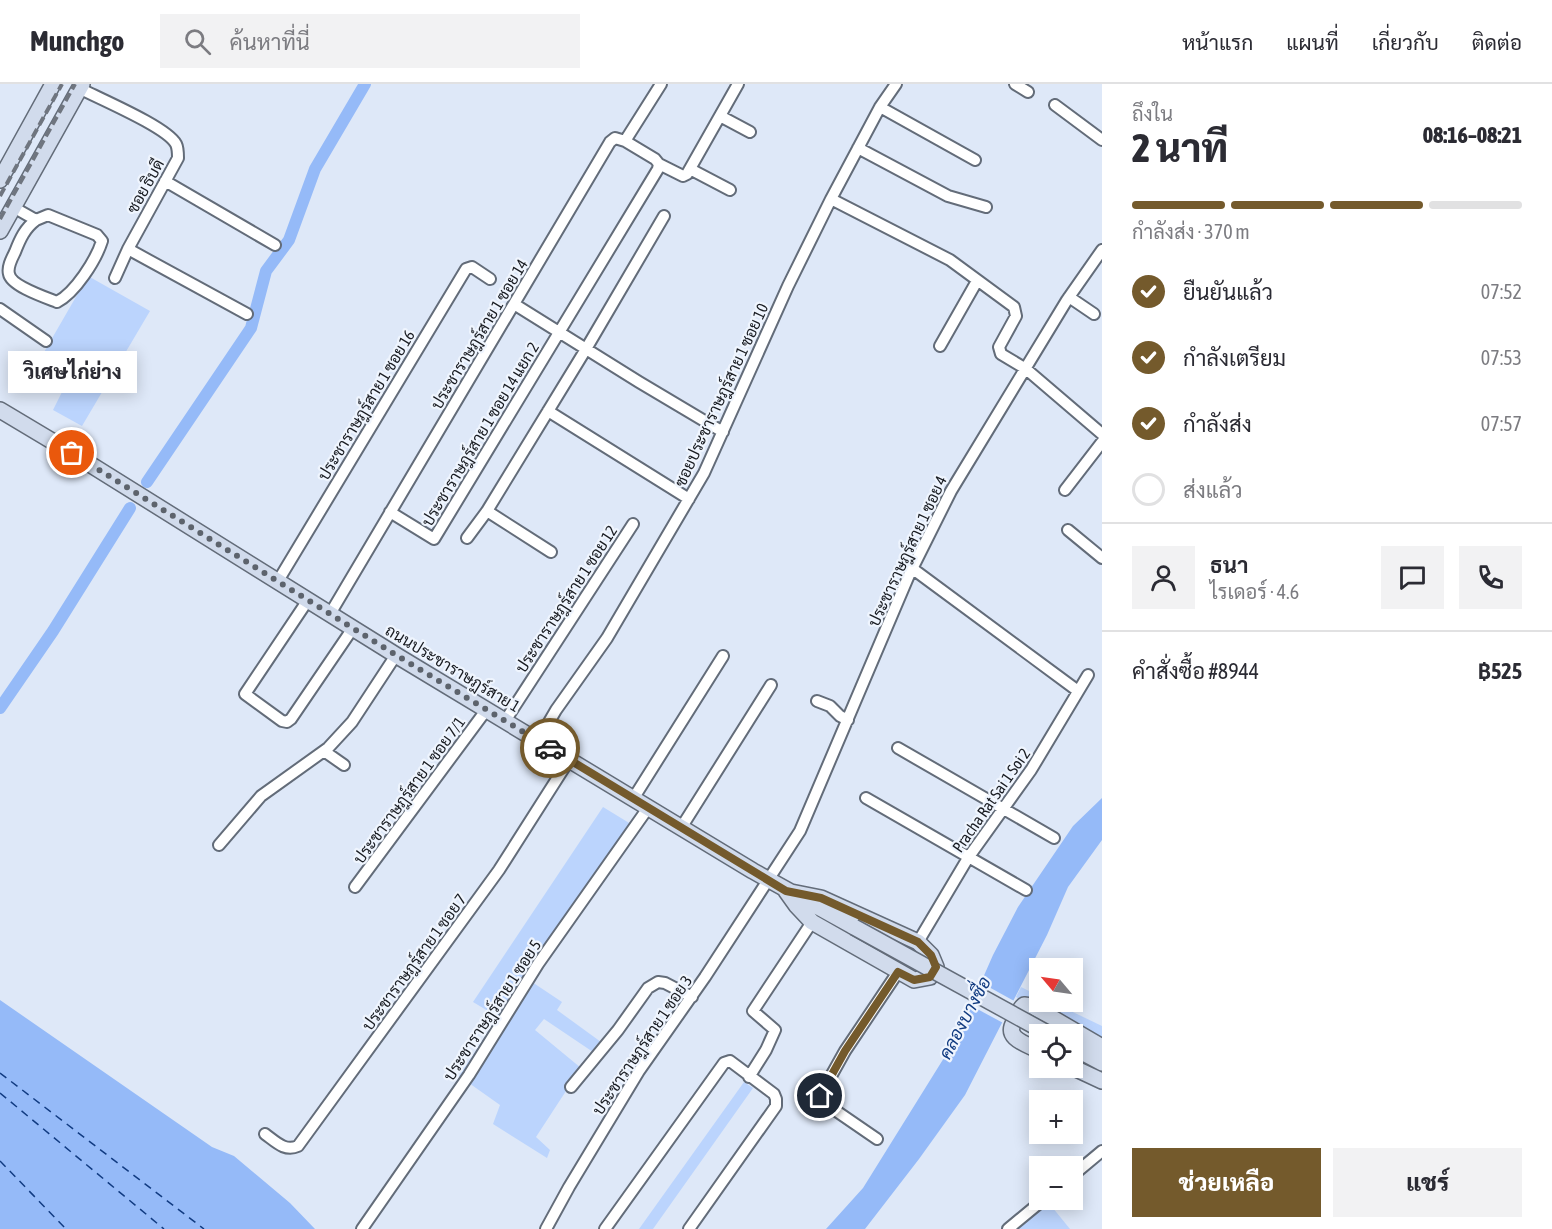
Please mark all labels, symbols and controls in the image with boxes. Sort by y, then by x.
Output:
search box [160,14,580,68]
text: Munchgo [30,25,124,57]
icon: search [181,25,214,58]
text: ค้นหาที่นี่ [229,29,310,55]
text: หน้าแรก [1182,30,1253,54]
text: แผนที่ [1286,30,1339,54]
text: เกี่ยวกับ [1372,30,1439,54]
text: ติดต่อ [1472,30,1522,54]
text: ถึงใน [1132,102,1173,125]
text: 08:16–08:21 [1423,122,1522,148]
text: 2 นาที [1132,126,1228,170]
street label: ซอย ธิบดี [121,155,167,216]
text: กำลังส่ง · 370 m [1132,220,1250,243]
street label: ประชาราษฎร์สาย 1 ซอย 14 [424,254,533,413]
icon: check [1132,275,1165,308]
text: ยืนยันแล้ว [1183,279,1273,305]
text: 07:52 [1481,280,1522,303]
street label: ซอยประชาราษฎร์สาย 1 ซอย 10 [668,299,773,490]
street label: ประชาราษฎร์สาย 1 ซอย 16 [311,325,420,484]
street label: ประชาราษฎร์สาย 1 ซอย 14 แยก 2 [415,337,544,530]
icon: check [1132,341,1165,374]
text: กำลังเตรียม [1183,345,1286,371]
text: 07:53 [1481,346,1522,369]
callout: วิเศษไก่ย่าง [8,351,136,393]
text: วิเศษไก่ย่าง [23,360,122,383]
icon: check [1132,407,1165,440]
text: กำลังส่ง [1183,411,1252,437]
text: 07:57 [1481,412,1522,435]
pin [46,427,97,478]
icon: bag [55,436,88,469]
street label: ประชาราษฎร์สาย 1 ซอย 4 [861,471,952,630]
text: ส่งแล้ว [1183,477,1243,503]
street label: ประชาราษฎร์สาย 1 ซอย 12 [509,520,622,677]
button: person [1132,546,1195,609]
button: chat [1381,546,1444,609]
button: phone [1459,546,1522,609]
text: ธนา [1210,552,1248,578]
text: ไรเดอร์ · 4.6 [1210,580,1299,603]
street label: ถนนประชาราษฎร์สาย 1 [381,618,525,717]
text: คำสั่งซื้อ #8944 [1132,658,1259,684]
text: ฿525 [1478,658,1522,684]
street label: ประชาราษฎร์สาย 1 ซอย 7/1 [347,711,470,868]
courier [520,718,580,778]
icon: car [534,732,567,765]
street label: Pracha Rat Sai 1 Soi 2 [948,745,1034,855]
street label: ประชาราษฎร์สาย 1 ซอย 7 [356,888,471,1035]
street label: ประชาราษฎร์สาย 1 ซอย 5 [437,935,546,1085]
north arrow [1029,958,1083,1012]
map controls [1029,958,1083,1210]
street label: ประชาราษฎร์สาย 1 ซอย 3 [586,970,697,1119]
water label: คลองบางซื่อ [930,971,995,1063]
button: locate [1029,1024,1083,1078]
pin [794,1070,845,1121]
icon: home [803,1079,836,1112]
button: + [1029,1090,1083,1144]
button: ช่วยเหลือ [1132,1148,1321,1217]
button: แชร์ [1333,1148,1522,1217]
button: − [1029,1156,1083,1210]

